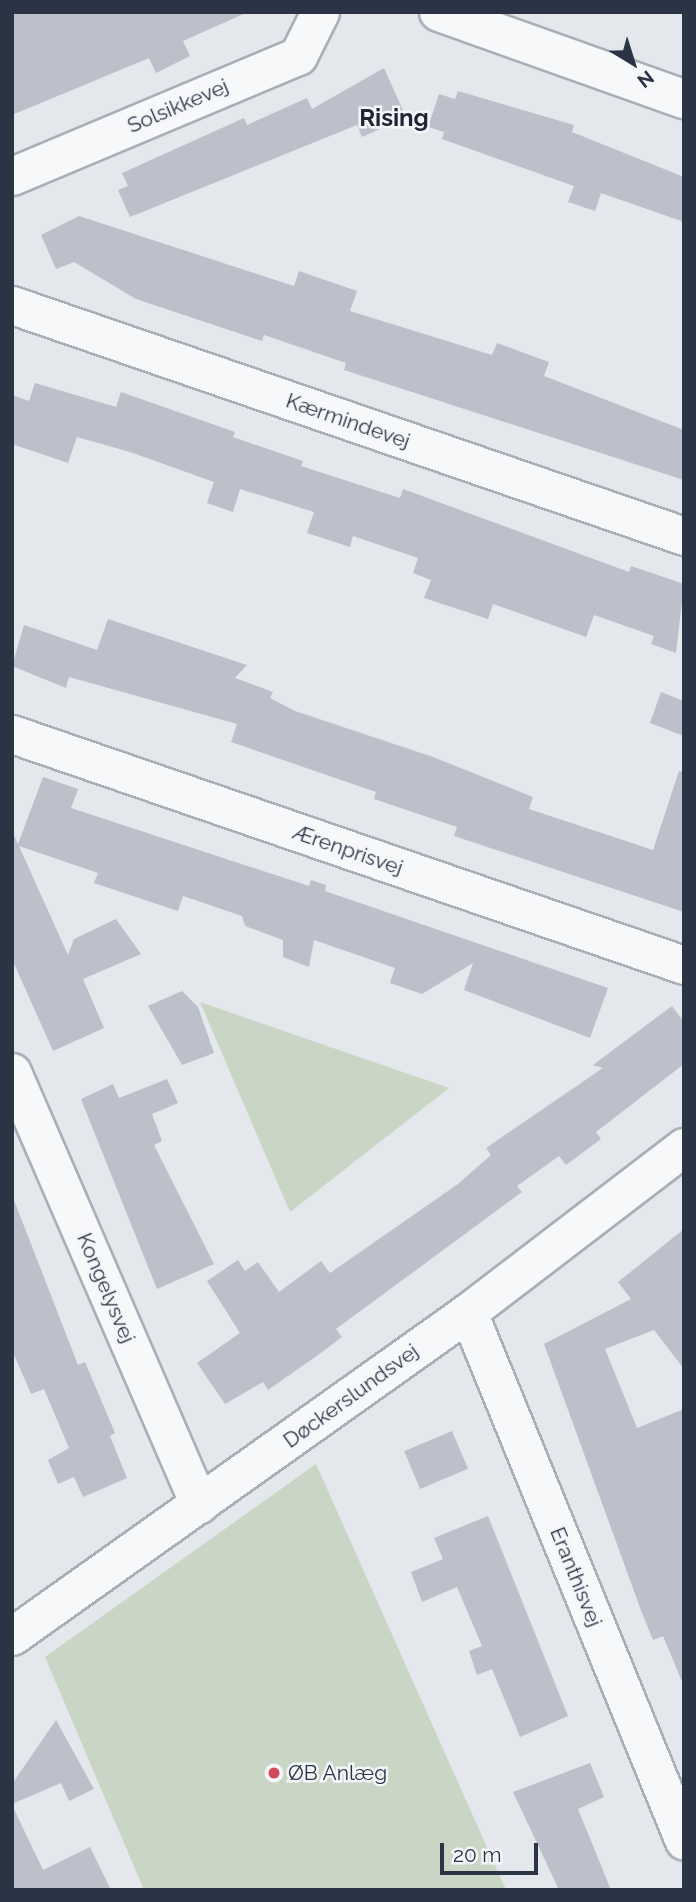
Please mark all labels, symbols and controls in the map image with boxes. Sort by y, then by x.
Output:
north arrow [598,28,668,98]
text: N [633,66,658,93]
street label: Solsikkevej [124,73,232,139]
district label: Rising [359,104,429,132]
street label: Kærmindevej [283,388,413,454]
street label: Ærenprisvej [290,819,406,881]
street label: Kongelysvej [72,1229,140,1347]
street label: Døckerslundsvej [279,1339,423,1453]
street label: Eranthisvej [545,1523,607,1631]
place label: ØB Anlæg [288,1760,388,1786]
marker: ØB Anlæg [266,1765,282,1781]
scale bar [444,1828,542,1872]
text: 20 m [453,1842,501,1867]

